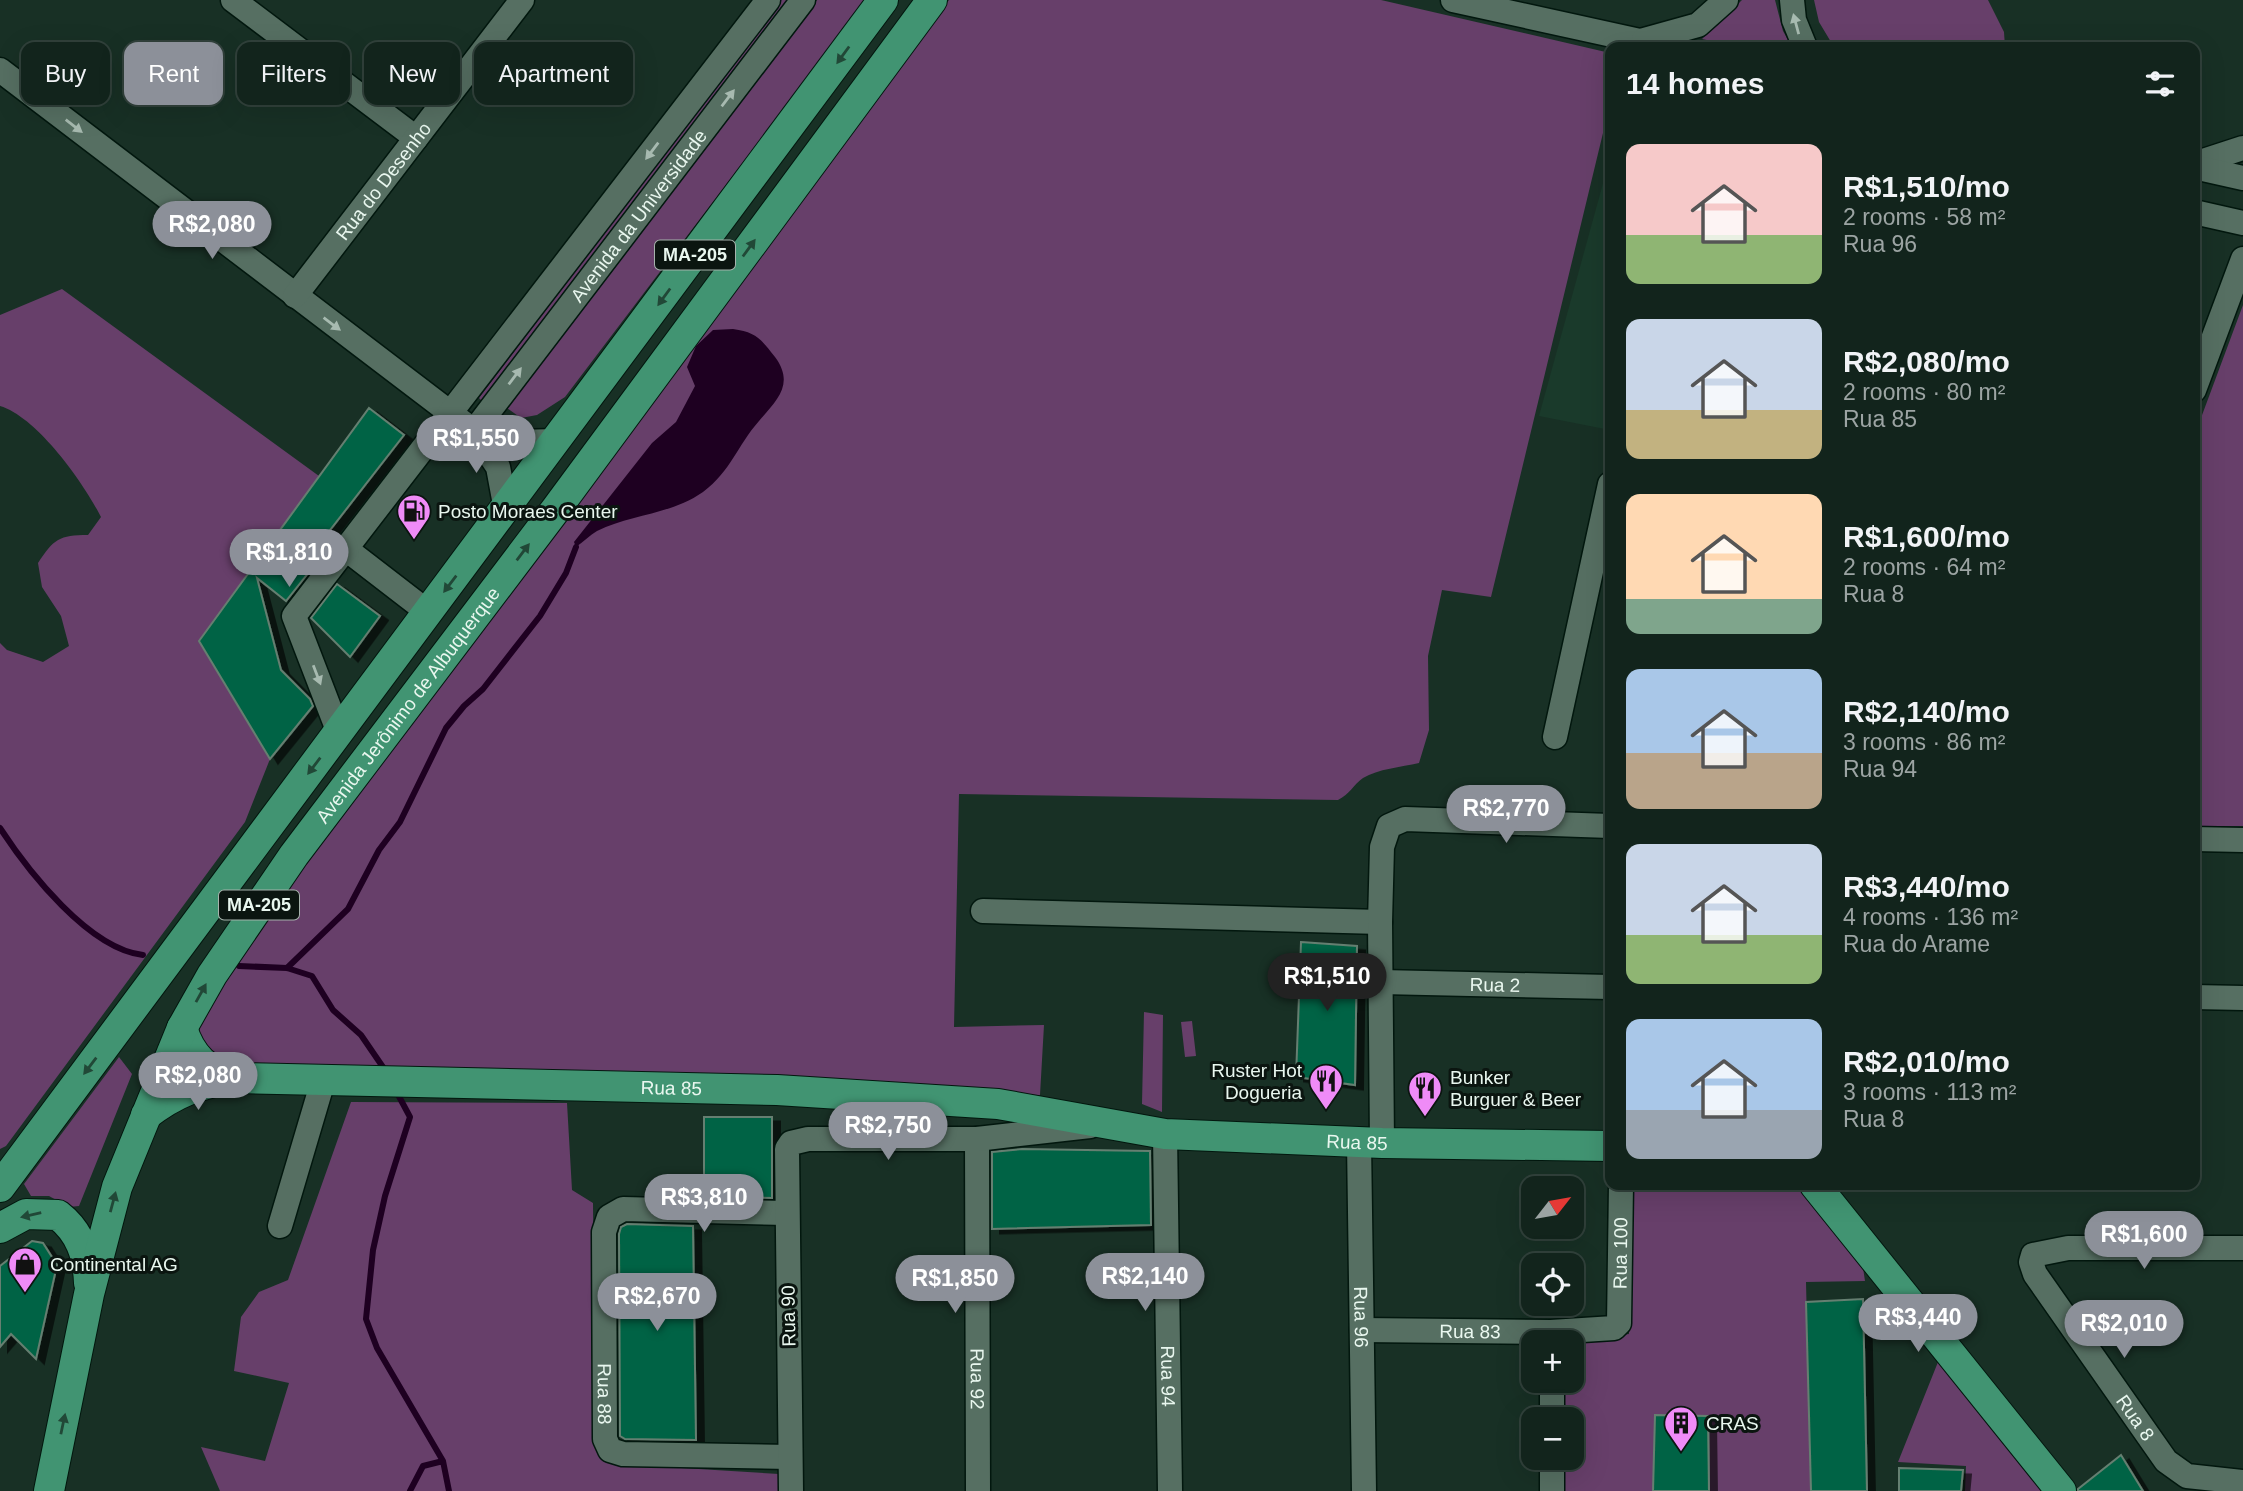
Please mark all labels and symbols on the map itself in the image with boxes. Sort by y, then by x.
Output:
one-way arrow [1791,14,1801,35]
one-way arrow [836,46,850,64]
one-way arrow [721,90,736,108]
one-way arrow [65,118,83,133]
street label: Rua do Desenho [332,118,435,244]
street label: Avenida da Universidade [566,126,711,306]
one-way arrow [645,142,660,160]
pin: R$2,080 [147,202,277,261]
one-way arrow [742,239,756,258]
road number: MA-205 [655,241,735,270]
one-way arrow [657,288,671,306]
one-way arrow [323,317,341,331]
one-way arrow [508,368,523,386]
pin: R$1,550 [411,416,541,475]
fuel station icon: Posto Moraes Center [395,492,433,541]
place label: Posto Moraes Center [438,501,618,522]
pin: R$1,810 [224,530,354,589]
one-way arrow [516,544,531,562]
one-way arrow [444,575,458,593]
street label: Avenida Jerônimo de Albuquerque [312,583,504,827]
one-way arrow [311,664,322,685]
one-way arrow [308,757,322,775]
pin: R$2,770 [1441,786,1571,845]
road number: MA-205 [219,890,299,920]
pin: R$1,510 [1262,954,1392,1013]
street label: Rua 2 [1469,974,1521,996]
one-way arrow [195,983,207,1003]
pin: R$2,080 [133,1052,263,1112]
one-way arrow [83,1057,97,1075]
place label: Ruster Hot Dogueria [1211,1060,1303,1103]
restaurant icon: Ruster Hot Dogueria [1307,1062,1345,1111]
place label: Bunker Burguer & Beer [1450,1067,1582,1110]
restaurant icon: Bunker Burguer & Beer [1406,1069,1444,1118]
street label: Rua 85 [640,1077,702,1099]
pin: R$2,750 [823,1102,953,1162]
street label: Rua 85 [1326,1131,1388,1154]
pin: R$3,810 [639,1174,769,1234]
north arrow [1521,1176,1584,1239]
one-way arrow [108,1191,119,1213]
one-way arrow [19,1210,41,1221]
pin: R$1,600 [2079,1212,2209,1271]
street label: Rua 100 [1609,1217,1632,1289]
shop icon: Continental AG [6,1245,44,1294]
place label: Continental AG [50,1254,178,1275]
pin: R$2,140 [1080,1254,1210,1313]
pin: R$1,850 [890,1256,1020,1315]
pin: R$2,670 [592,1274,722,1333]
street label: Rua 90 [777,1285,800,1347]
street label: Rua 96 [1350,1286,1372,1348]
pin: R$3,440 [1853,1294,1983,1354]
pin: R$2,010 [2059,1300,2189,1360]
street label: Rua 83 [1439,1321,1501,1342]
street label: Rua 94 [1157,1345,1179,1407]
street label: Rua 92 [967,1348,988,1410]
street label: Rua 88 [594,1363,615,1425]
street label: Rua 8 [2112,1391,2158,1445]
building icon: CRAS [1662,1404,1700,1453]
one-way arrow [57,1413,68,1435]
place label: CRAS [1706,1413,1759,1434]

